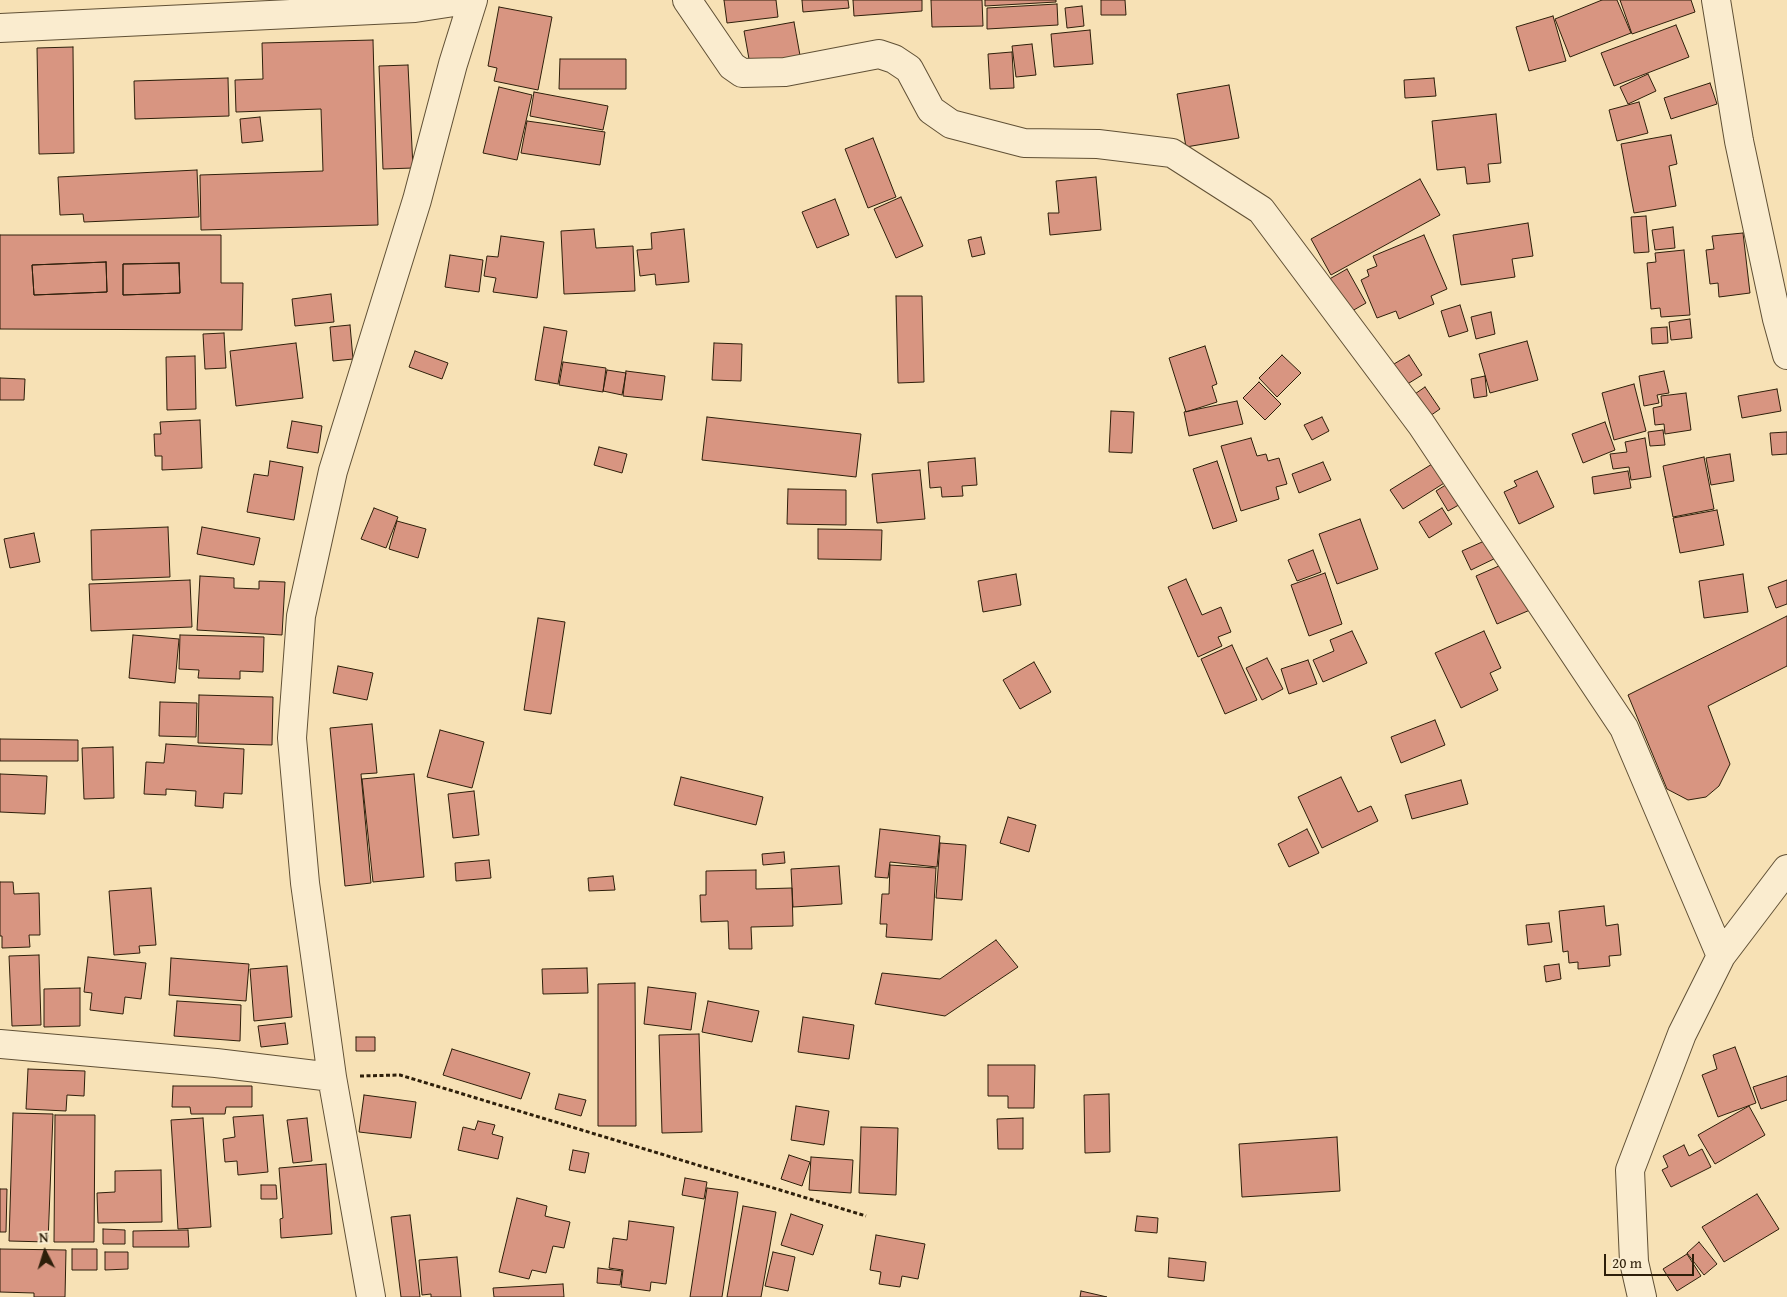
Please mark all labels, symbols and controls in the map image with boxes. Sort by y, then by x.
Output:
north arrow [20,1227,70,1277]
text: N [38,1227,49,1247]
scale bar [1607,1244,1697,1276]
text: 20 m [1612,1252,1642,1273]

